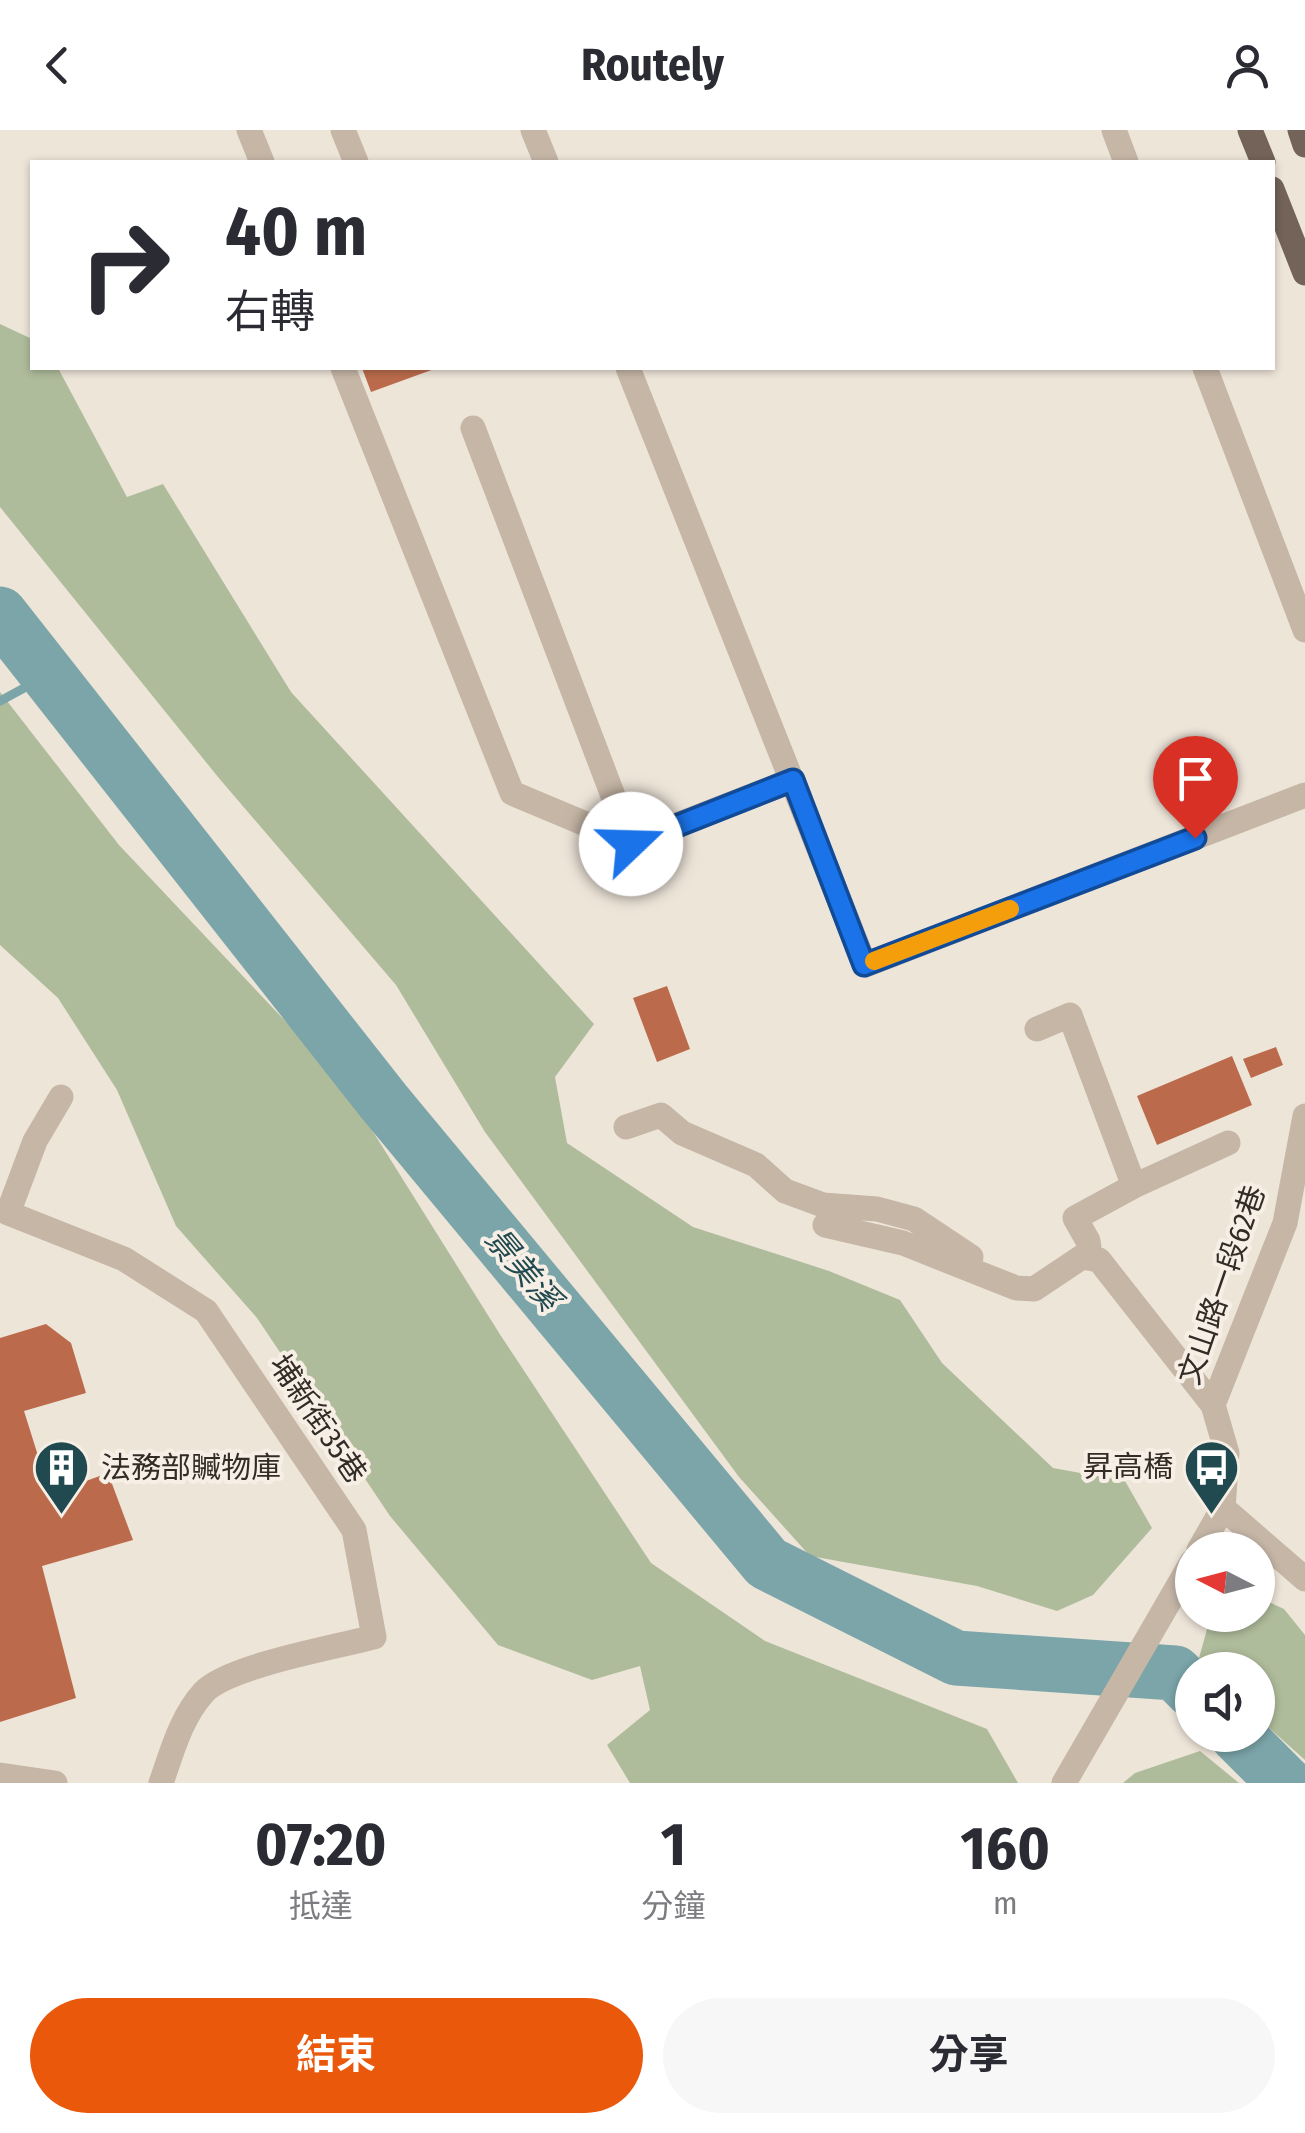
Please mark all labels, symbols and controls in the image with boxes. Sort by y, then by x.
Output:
icon: back [30,38,85,93]
text: Routely [581,38,724,92]
icon: person [1220,38,1275,93]
text: 40 m [225,190,367,274]
icon: right [60,200,190,330]
text: 右轉 [225,285,315,339]
pin [1153,736,1238,839]
icon: arrive [1168,751,1223,806]
position arrow [579,792,683,896]
street label: 文山路一段62巷 [1171,1181,1273,1389]
water label: 景美溪 [478,1220,571,1321]
street label: 埔新街35巷 [262,1348,374,1490]
bus stop icon: 昇高橋 [1182,1437,1242,1516]
building icon: 法務部贓物庫 [32,1438,92,1517]
place label: 昇高橋 [1083,1449,1173,1485]
place label: 法務部贓物庫 [101,1450,281,1486]
north arrow [1175,1532,1275,1632]
map controls [1175,1532,1275,1752]
button: sound [1175,1652,1275,1752]
text: 07:20 [255,1809,387,1881]
text: 1 [661,1809,686,1881]
text: 160 [960,1813,1050,1885]
text: m [993,1884,1018,1922]
text: 抵達 [289,1887,353,1925]
text: 分鐘 [641,1887,705,1925]
button: 結束 [30,1998,643,2113]
button: 分享 [663,1998,1275,2113]

